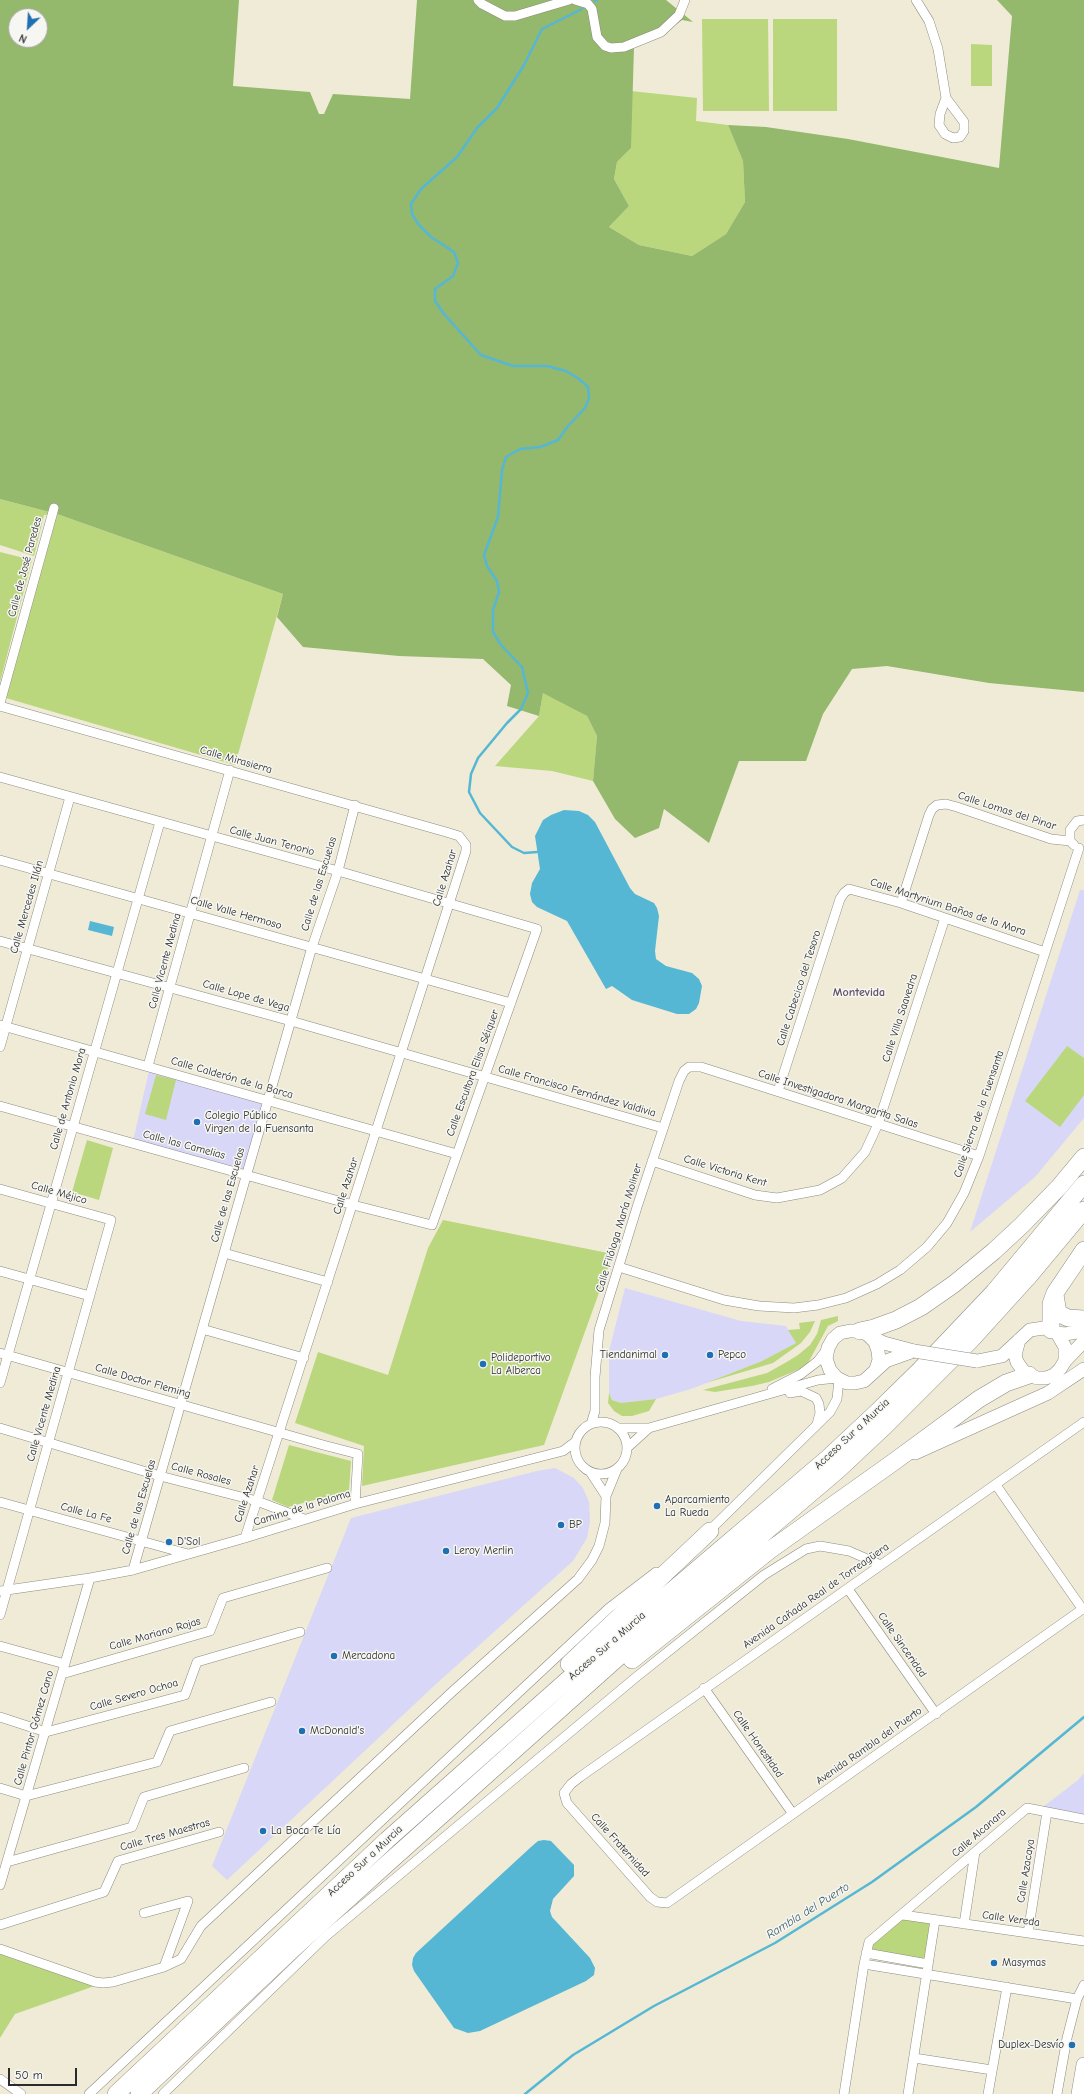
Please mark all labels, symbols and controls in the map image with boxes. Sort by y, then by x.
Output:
north arrow [8,8,48,48]
text: N [17,31,29,46]
street label: Calle de José Paredes [5,516,45,618]
street label: Calle Mirasierra [198,743,274,777]
street label: Calle Lomas del Pinar [956,789,1058,833]
street label: Calle Juan Tenorio [228,823,316,859]
street label: Calle de las Escuelas [298,835,340,933]
street label: Calle Azahar [430,848,460,908]
street label: Calle Mercedes Illán [7,859,47,955]
street label: Calle Martyrium Baños de la Mora [868,876,1028,938]
street label: Calle Valle Hermoso [189,894,283,932]
street label: Calle Vicente Medina [146,912,184,1010]
street label: Calle Cabecico del Tesoro [774,928,824,1048]
street label: Calle Villa Saavedra [880,972,920,1064]
street label: Calle Lope de Vega [201,977,291,1015]
district label: Montevida [833,986,885,1000]
street label: Calle Escultora Elisa Séiquer [444,1008,502,1138]
street label: Calle de Antonio Mora [47,1046,89,1152]
street label: Calle Sierra de la Fuensanta [951,1049,1007,1179]
street label: Calle Calderón de la Barca [169,1054,295,1102]
street label: Calle Francisco Fernández Valdivia [497,1062,657,1120]
street label: Calle Investigadora Margarita Salas [756,1067,920,1131]
place label: Colegio Público Virgen de la Fuensanta [205,1109,314,1135]
marker: Colegio Público Virgen de la Fuensanta [192,1117,202,1127]
street label: Calle las Camelias [141,1128,227,1162]
street label: Calle de las Escuelas [208,1146,248,1244]
street label: Calle Victoria Kent [682,1152,768,1190]
street label: Calle Azahar [331,1156,361,1216]
street label: Calle Filóloga María Moliner [593,1162,645,1294]
street label: Calle Méjico [30,1179,88,1207]
place label: Tiendanimal [600,1348,657,1362]
place label: Pepco [718,1348,746,1362]
marker: Tiendanimal [660,1350,670,1360]
marker: Pepco [705,1350,715,1360]
place label: Polideportivo La Alberca [491,1351,551,1377]
marker: Polideportivo La Alberca [478,1359,488,1369]
street label: Calle Doctor Fleming [94,1361,192,1401]
street label: Calle Vicente Medina [24,1365,64,1463]
street label: Acceso Sur a Murcia [812,1396,892,1472]
street label: Calle de las Escuelas [119,1458,159,1556]
street label: Calle Rosales [170,1460,232,1488]
street label: Calle Azahar [232,1464,262,1524]
street label: Camino de la Paloma [252,1487,352,1529]
place label: Aparcamiento La Rueda [665,1493,730,1519]
street label: Calle La Fe [59,1500,113,1526]
marker: Aparcamiento La Rueda [652,1501,662,1511]
place label: BP [569,1518,582,1532]
marker: BP [556,1520,566,1530]
place label: D'Sol [177,1535,200,1549]
marker: D'Sol [164,1537,174,1547]
street label: Avenida Cañada Real de Torreagüera [740,1540,892,1652]
place label: Leroy Merlin [454,1544,513,1558]
marker: Leroy Merlin [441,1546,451,1556]
street label: Acceso Sur a Murcia [566,1609,648,1683]
street label: Calle Sinceridad [875,1610,929,1680]
street label: Calle Mariano Rojas [108,1615,202,1653]
place label: Mercadona [342,1649,395,1663]
marker: Mercadona [329,1651,339,1661]
street label: Calle Pintor Gómez Cano [11,1669,57,1787]
street label: Calle Severo Ochoa [88,1676,180,1714]
street label: Avenida Rambla del Puerto [813,1704,925,1788]
street label: Calle Honestidad [730,1708,786,1780]
place label: McDonald's [310,1724,364,1738]
marker: McDonald's [297,1726,307,1736]
street label: Calle Alcanara [949,1806,1009,1860]
street label: Calle Fraternidad [588,1810,652,1880]
street label: Calle Tres Maestras [119,1816,211,1854]
street label: Acceso Sur a Murcia [325,1823,405,1899]
place label: La Boca Te Lía [271,1824,341,1838]
marker: La Boca Te Lía [258,1826,268,1836]
street label: Calle Azacaya [1014,1838,1038,1904]
water label: Rambla del Puerto [764,1880,852,1942]
street label: Calle Vereda [981,1908,1041,1930]
place label: Masymas [1002,1956,1046,1970]
marker: Masymas [989,1958,999,1968]
place label: Duplex-Desvío [998,2038,1064,2052]
marker: Duplex-Desvío [1067,2040,1077,2050]
scale bar [10,2060,79,2086]
text: 50 m [15,2068,43,2082]

